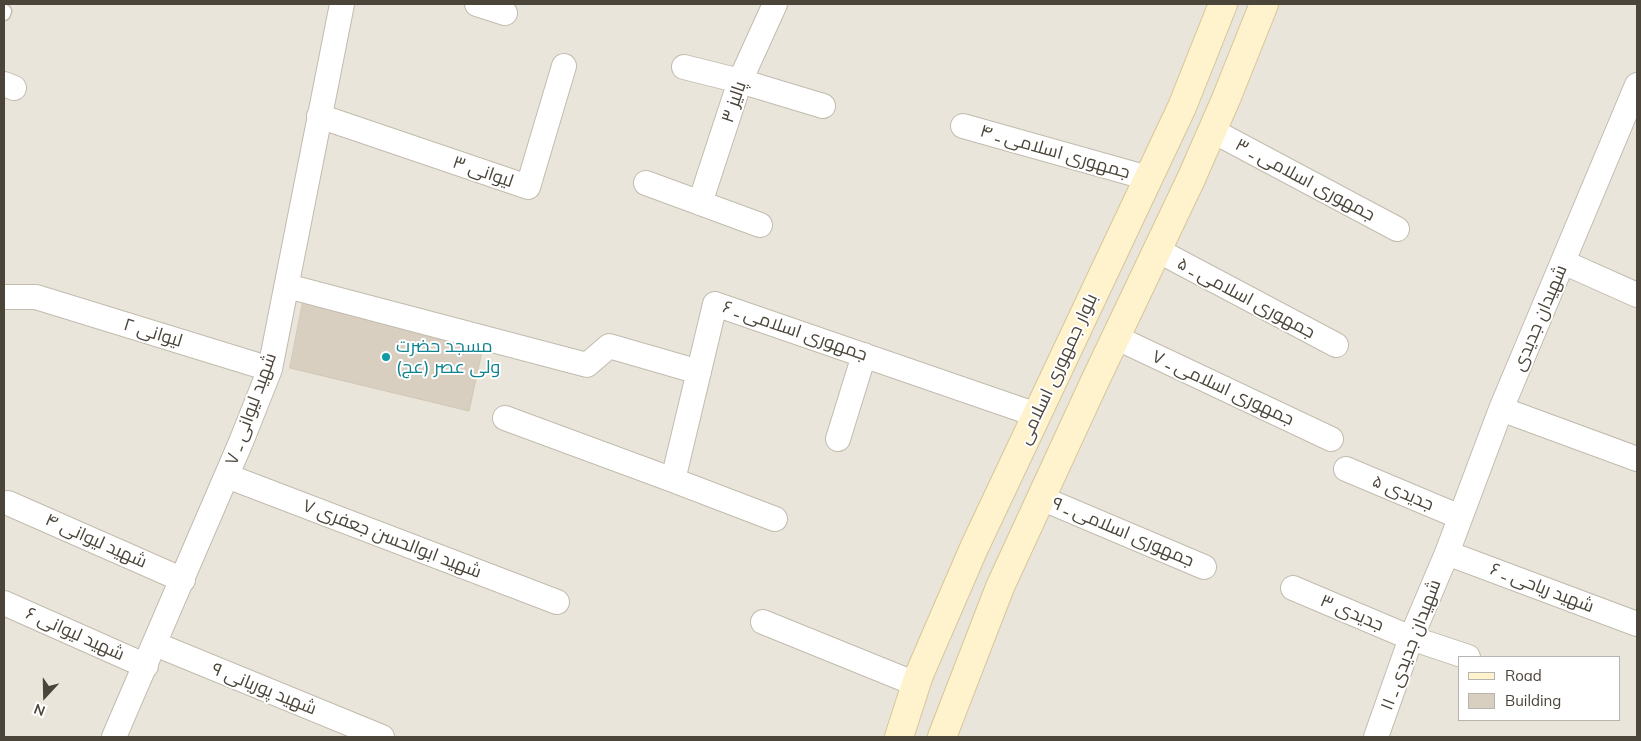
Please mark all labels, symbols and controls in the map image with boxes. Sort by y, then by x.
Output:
street label: پالیز ۳ [717,78,751,126]
street label: جمهوری اسلامی ـ ۴ [977,120,1133,184]
street label: جمهوری اسلامی ـ ۳ [1231,134,1379,226]
street label: لیوانی ۳ [450,152,516,192]
street label: جمهوری اسلامی ـ ۵ [1173,253,1319,343]
street label: شهیدان جدیدی [1508,262,1572,374]
street label: بلوار جمهوری اسلامی [1014,290,1102,448]
street label: جمهوری اسلامی ـ ۶ [720,296,870,366]
street label: لیوانی ۲ [121,314,185,352]
place label: مسجد حضرت ولی عصر (عج) [396,336,500,378]
street label: جمهوری اسلامی ـ ۷ [1148,346,1298,430]
street label: شهید لیوانی ـ ۷ [221,350,281,468]
marker: مسجد حضرت ولی عصر (عج) [380,351,392,363]
street label: جدیدی ۵ [1369,470,1437,516]
street label: جمهوری اسلامی ـ ۹ [1049,492,1197,572]
street label: شهید ابوالحسن جعفری ۷ [299,495,485,583]
street label: شهید لیوانی ۴ [42,509,150,573]
street label: شهید ریاحی ـ ۶ [1487,558,1597,618]
street label: شهیدان جدیدی ـ ۱۱ [1376,577,1446,713]
street label: جدیدی ۳ [1317,590,1387,636]
street label: شهید لیوانی ۶ [22,603,128,665]
legend [1458,656,1621,721]
street label: شهید پوریانی ۹ [208,658,320,720]
text: Road [1505,666,1542,685]
north arrow [20,671,70,721]
text: Building [1505,691,1561,710]
text: N [31,700,48,720]

